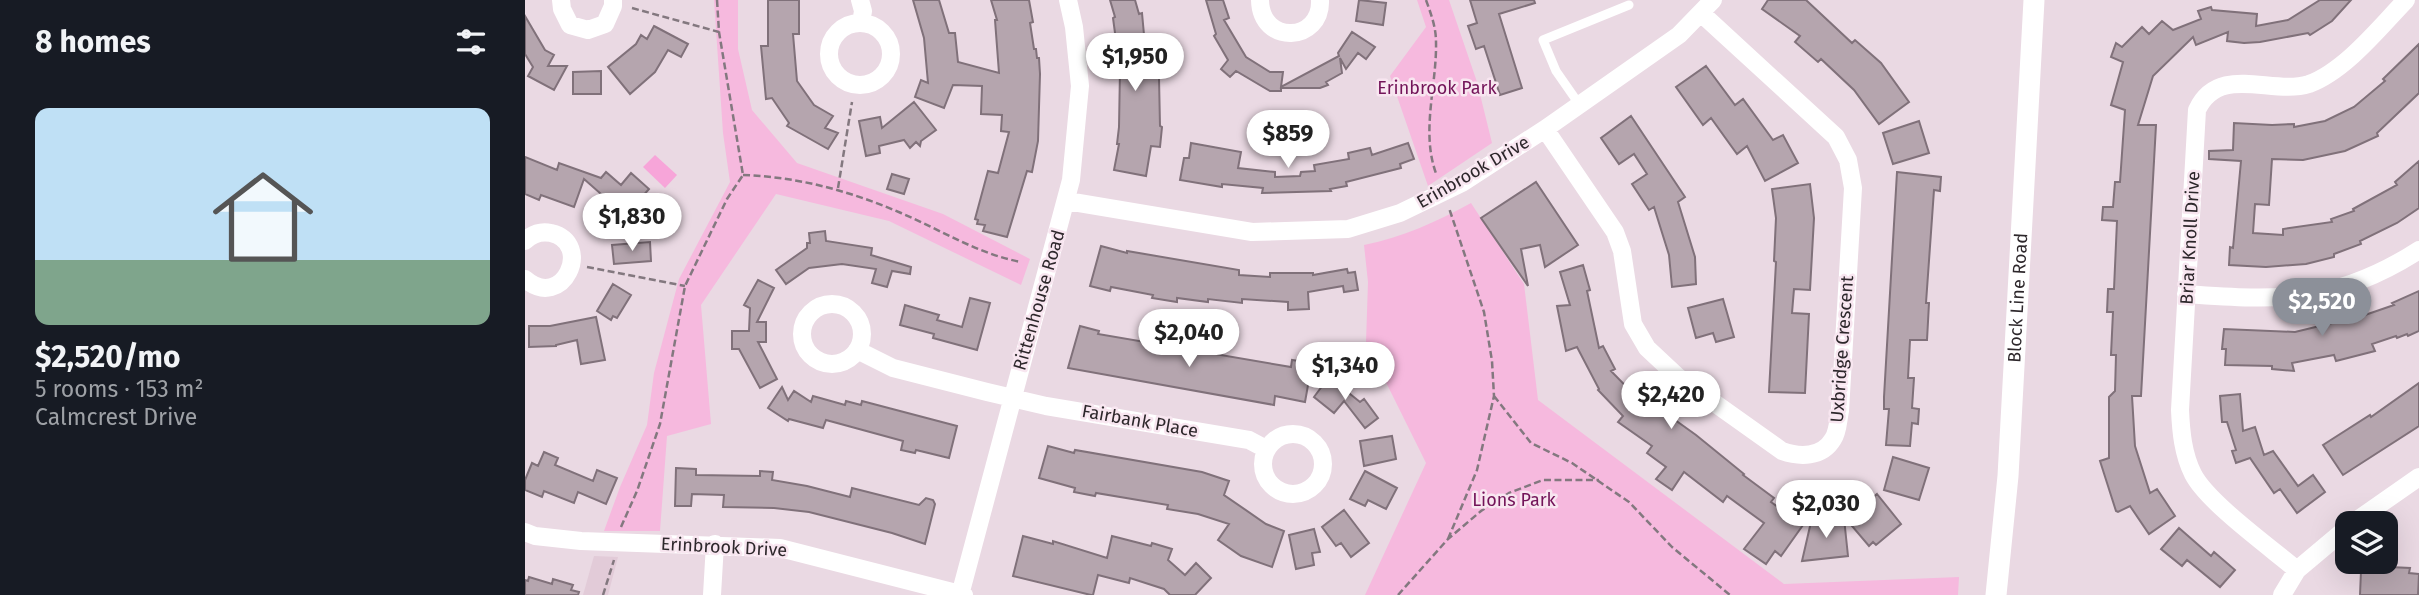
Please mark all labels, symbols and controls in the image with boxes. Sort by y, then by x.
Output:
icon: filters [452,23,490,61]
text: 8 homes [35,24,151,60]
pin: $1,950 [1078,34,1192,93]
text: $1,950 [1102,42,1168,70]
park label: Erinbrook Park [1377,77,1498,99]
pin: $859 [1247,110,1329,170]
text: $859 [1263,119,1313,147]
street label: Erinbrook Drive [1413,131,1533,213]
icon: home [200,154,326,280]
street label: Briar Knoll Drive [2176,171,2204,305]
pin: $1,830 [575,194,689,253]
text: $1,830 [599,202,665,230]
street label: Rittenhouse Road [1008,227,1070,373]
street label: Block Line Road [2003,232,2032,363]
street label: Uxbridge Crescent [1826,274,1858,423]
pin: $2,520 [2265,278,2379,338]
text: $2,520 [2288,287,2356,315]
pin: $2,040 [1132,310,1246,369]
text: $2,040 [1154,318,1224,346]
text: $2,520/mo [35,339,180,375]
pin: $1,340 [1288,342,1402,402]
text: $1,340 [1312,351,1378,379]
pin: $2,420 [1614,372,1728,431]
text: 5 rooms · 153 m² [35,375,204,403]
text: $2,420 [1637,380,1705,408]
street label: Fairbank Place [1080,400,1200,442]
text: Calmcrest Drive [35,403,197,431]
pin: $2,030 [1769,480,1883,540]
park label: Lions Park [1472,489,1557,511]
text: $2,030 [1792,489,1860,517]
map controls [2335,511,2398,574]
button: layers [2335,511,2398,574]
street label: Erinbrook Drive [660,533,788,561]

